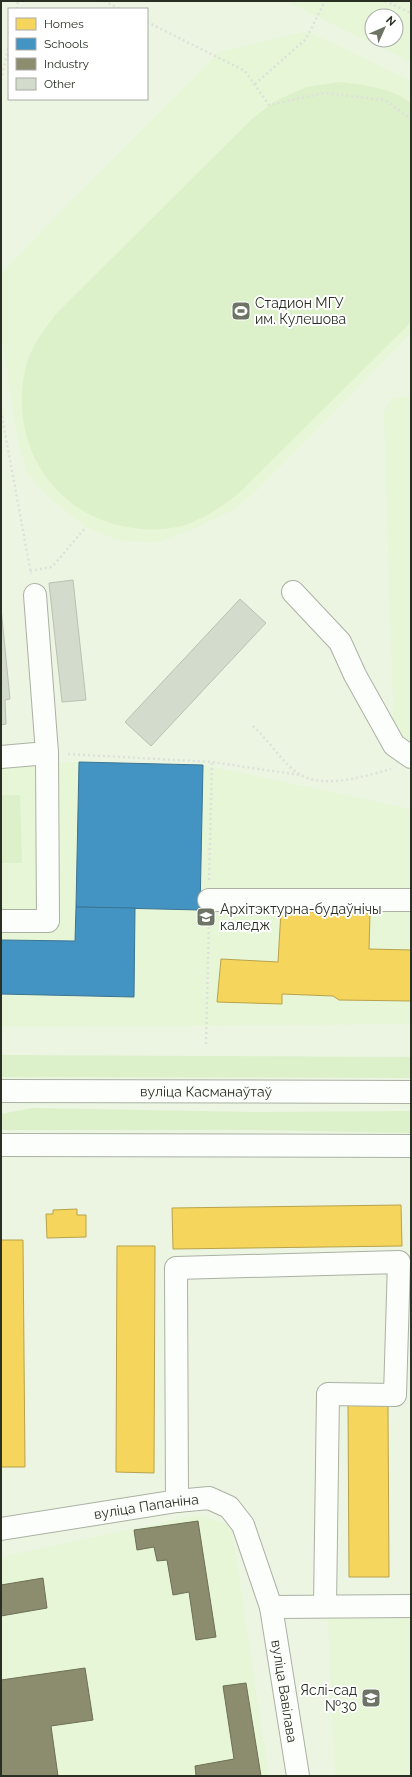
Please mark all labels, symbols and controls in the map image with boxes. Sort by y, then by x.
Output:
legend [8,8,148,100]
north arrow [364,8,404,48]
text: N [383,14,398,29]
text: Homes [44,17,84,31]
text: Schools [44,37,88,51]
text: Industry [44,57,90,71]
text: Other [44,77,76,91]
place label: Стадион МГУ им. Кулешова [255,295,346,327]
sports icon: Стадион МГУ им. Кулешова [230,300,252,322]
place label: Архітэктурна-будаўнічы каледж [220,901,381,933]
school or university icon: Архітэктурна-будаўнічы каледж [195,906,217,928]
street label: вуліца Касманаўтаў [140,1083,272,1100]
street label: вуліца Папаніна [93,1491,199,1522]
street label: вуліца Вавілава [268,1639,301,1744]
place label: Яслі-сад №30 [300,1682,357,1714]
school or university icon: Яслі-сад №30 [360,1687,382,1709]

